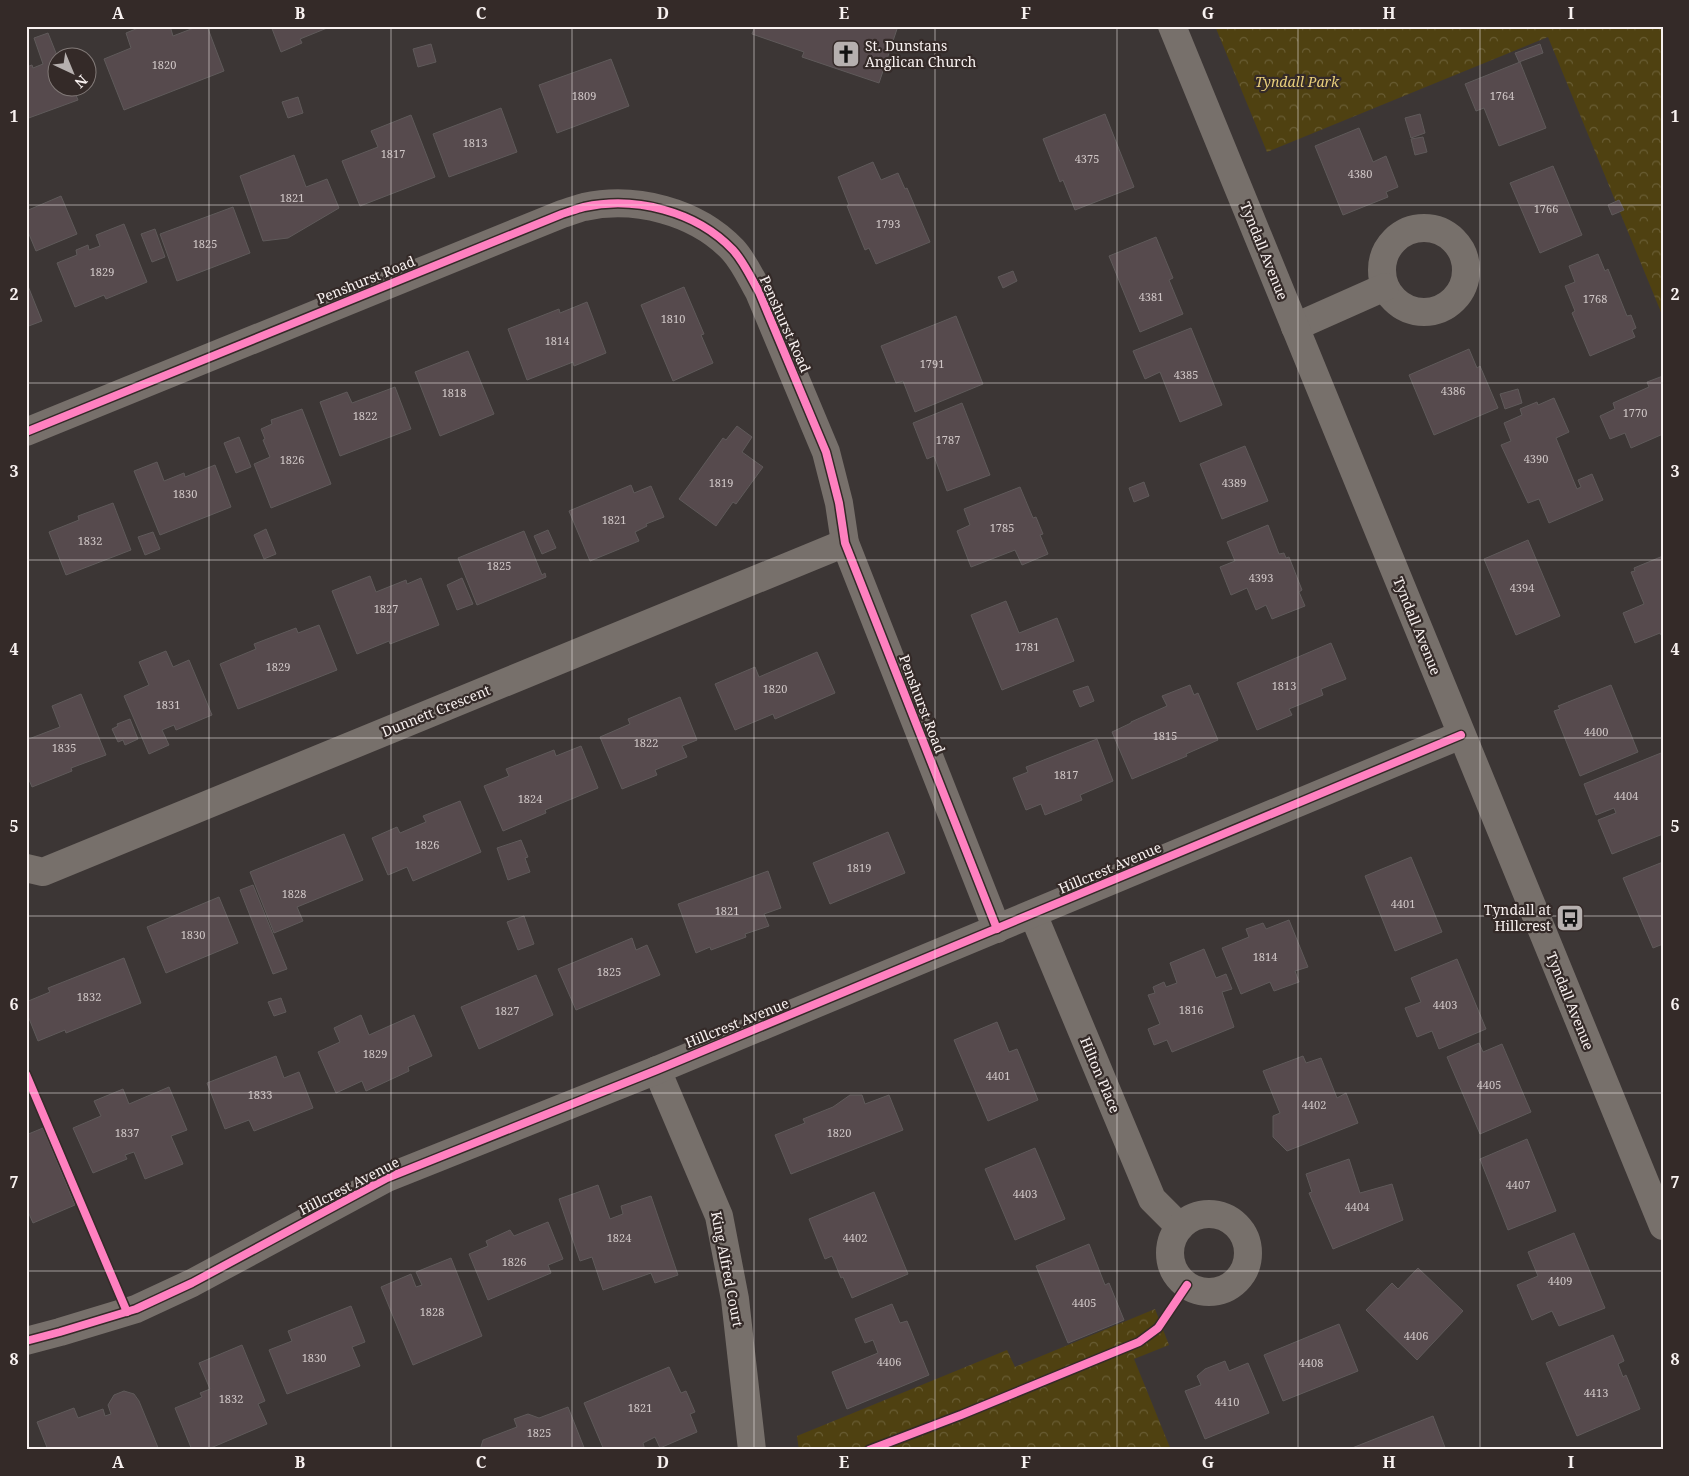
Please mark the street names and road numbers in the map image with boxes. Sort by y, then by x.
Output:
street label: Tyndall Avenue [1236,199,1293,303]
street label: Penshurst Road [314,251,418,308]
street label: Penshurst Road [756,272,816,376]
street label: Tyndall Avenue [1389,574,1446,678]
street label: Penshurst Road [895,652,950,756]
street label: Dunnett Crescent [379,680,493,741]
street label: Hillcrest Avenue [1055,837,1164,898]
street label: Tyndall Avenue [1542,949,1599,1053]
street label: Hillcrest Avenue [682,993,791,1052]
street label: Hilton Place [1076,1034,1125,1116]
street label: Hillcrest Avenue [295,1152,402,1219]
street label: King Alfred Court [707,1210,748,1328]

